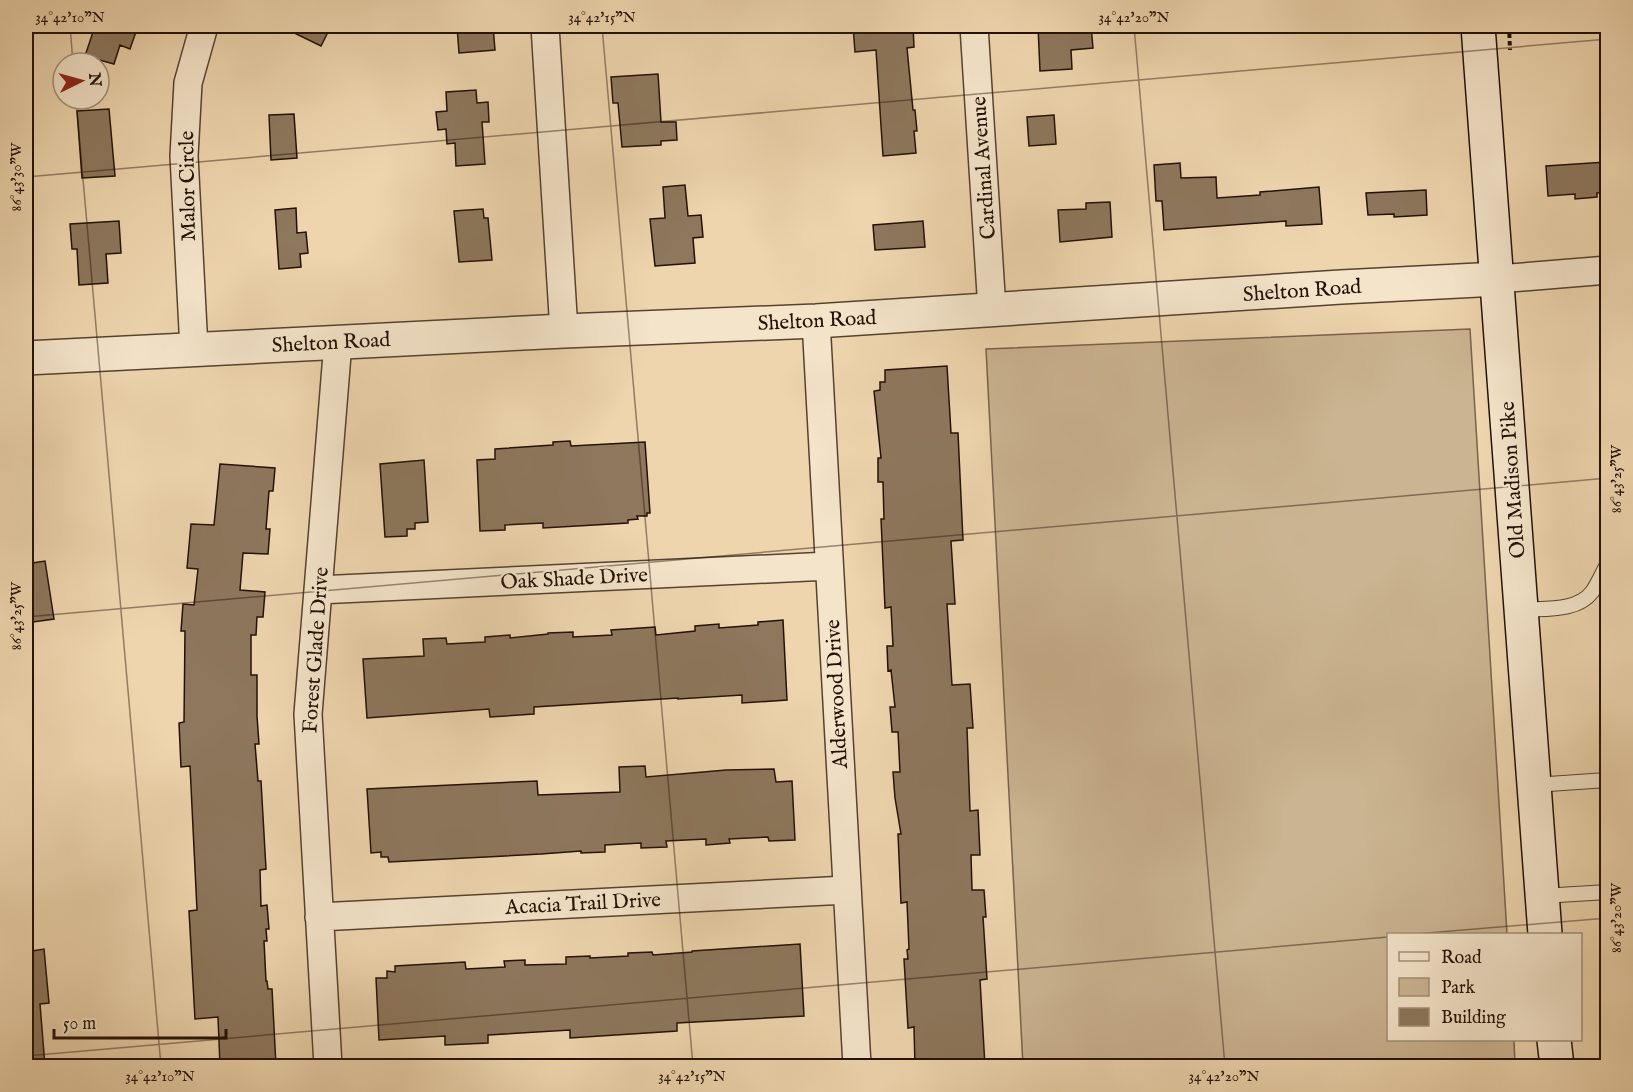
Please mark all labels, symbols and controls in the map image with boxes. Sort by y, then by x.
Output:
text: 34°42'10"N [35,8,105,27]
text: 34°42'15"N [568,8,636,27]
text: 34°42'20"N [1098,8,1170,27]
north arrow [51,51,111,111]
text: N [83,71,105,88]
street label: Cardinal Avenue [966,95,1003,240]
street label: Malor Circle [174,130,203,241]
text: 86°43'30"W [7,142,26,211]
street label: Shelton Road [1242,274,1363,309]
street label: Shelton Road [757,305,878,338]
street label: Shelton Road [271,327,392,360]
street label: Old Madison Pike [1495,400,1532,559]
text: 86°43'25"W [1607,444,1626,513]
street label: Oak Shade Drive [500,562,649,597]
street label: Forest Glade Drive [297,566,336,734]
text: 86°43'25"W [7,581,26,650]
street label: Alderwood Drive [820,618,855,770]
text: 86°43'20"W [1607,882,1626,953]
street label: Acacia Trail Drive [504,887,662,922]
legend [1387,933,1582,1041]
text: Road [1441,947,1482,970]
text: Park [1441,977,1476,1000]
scale bar [54,1002,226,1040]
text: Building [1441,1007,1506,1030]
text: 50 m [63,1013,96,1036]
text: 34°42'10"N [125,1067,195,1086]
text: 34°42'15"N [658,1067,726,1086]
text: 34°42'20"N [1188,1067,1260,1086]

